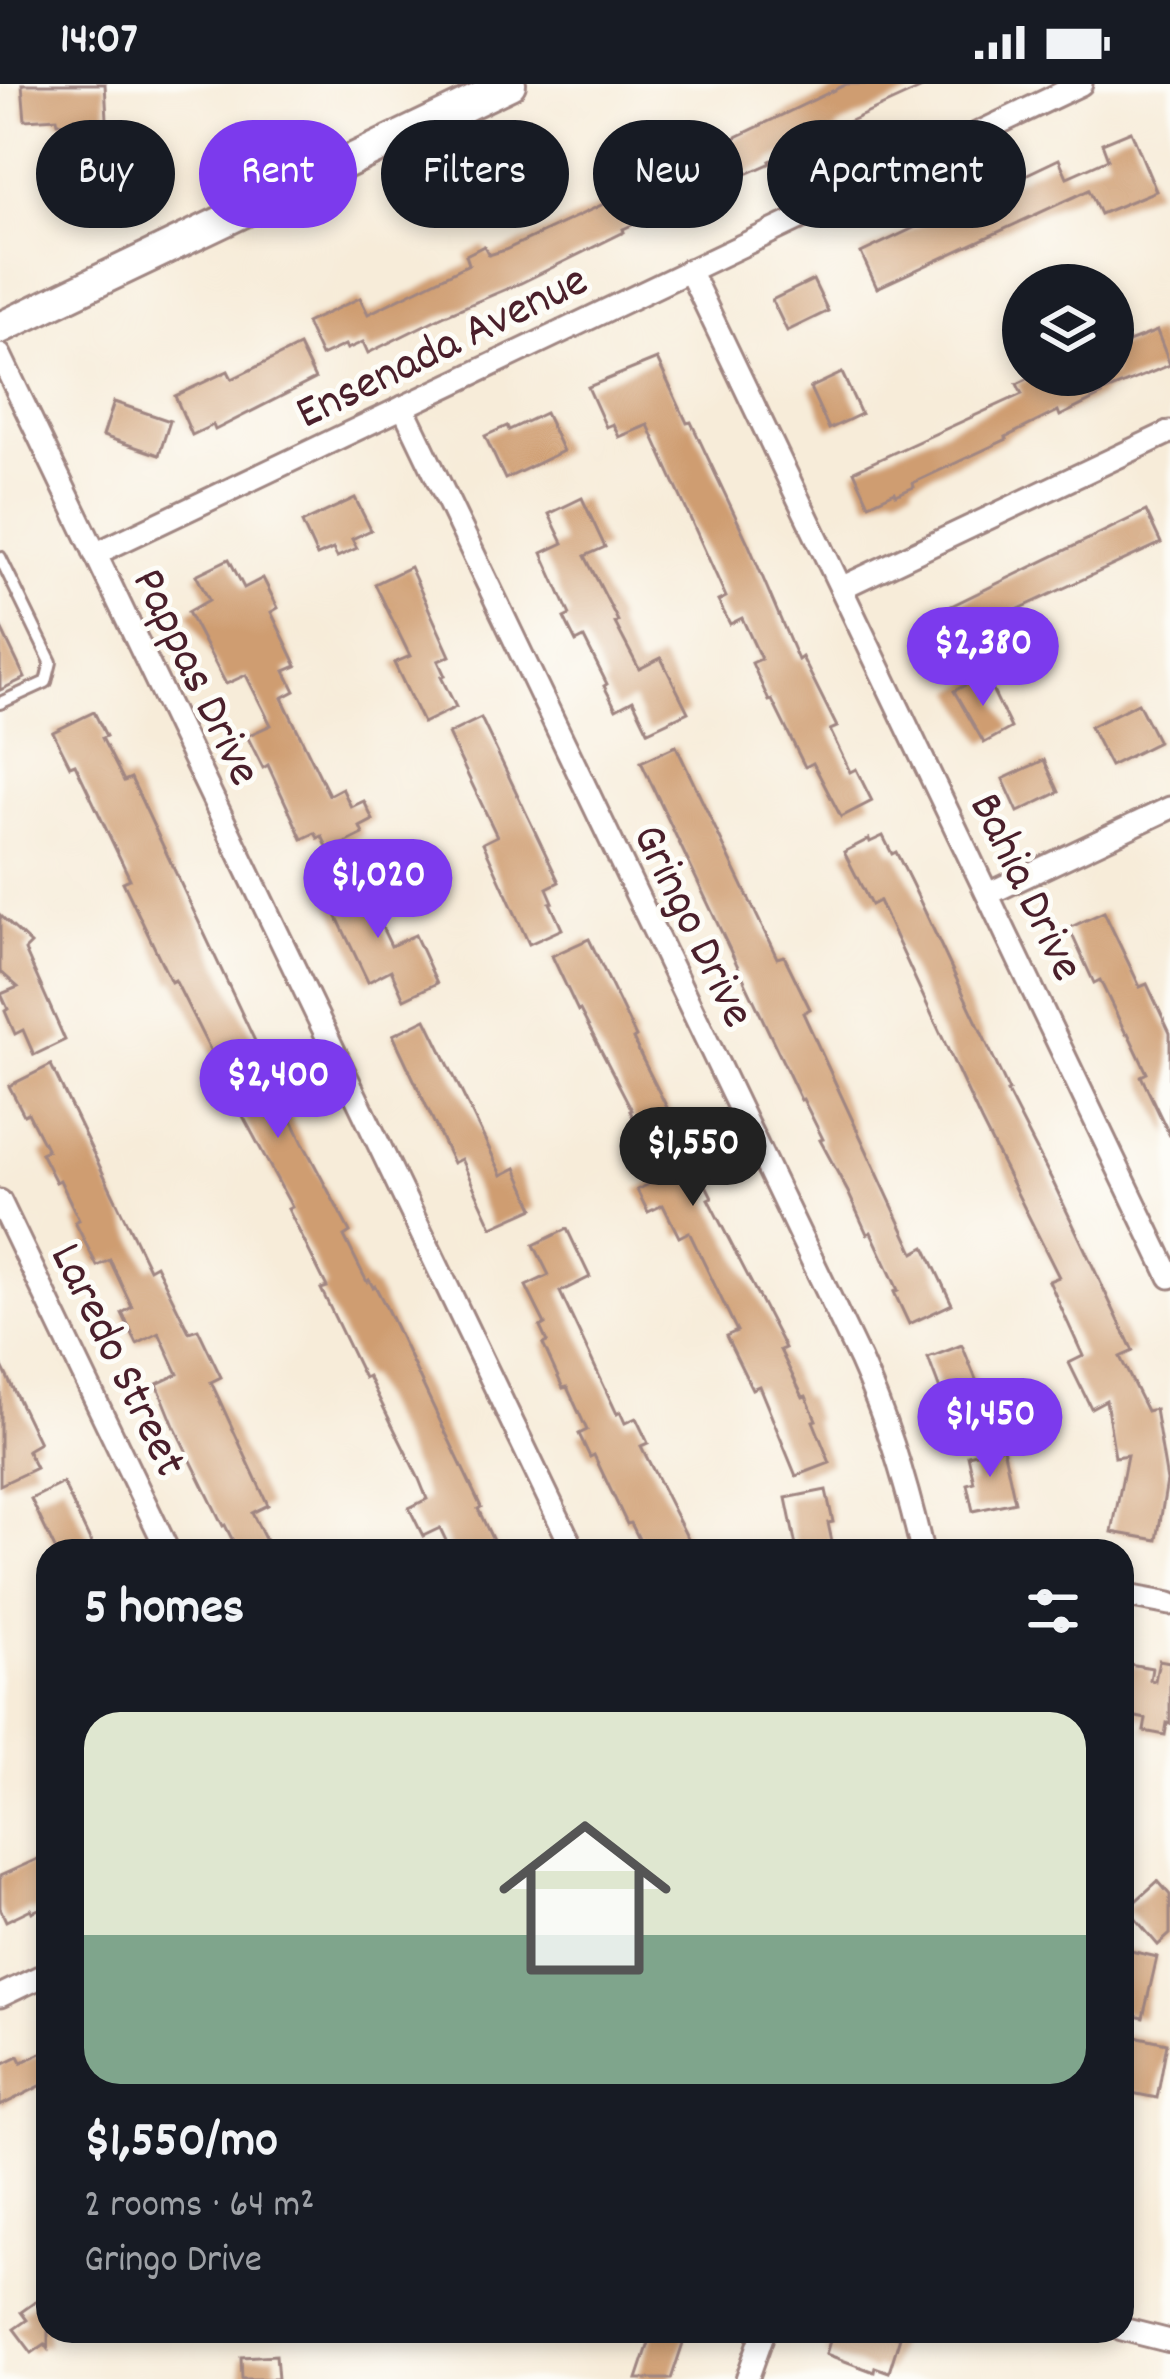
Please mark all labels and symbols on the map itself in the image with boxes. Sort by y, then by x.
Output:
street label: Ensenada Avenue [286,249,601,450]
street label: Pappas Drive [111,558,276,799]
pin: $2,380 [885,607,1081,709]
street label: Bahia Drive [948,782,1099,994]
street label: Gringo Drive [611,814,769,1041]
pin: $1,020 [280,839,476,941]
pin: $2,400 [180,1039,376,1141]
pin: $1,550 [595,1107,791,1209]
street label: Laredo Street [29,1233,202,1490]
pin: $1,450 [892,1378,1088,1480]

